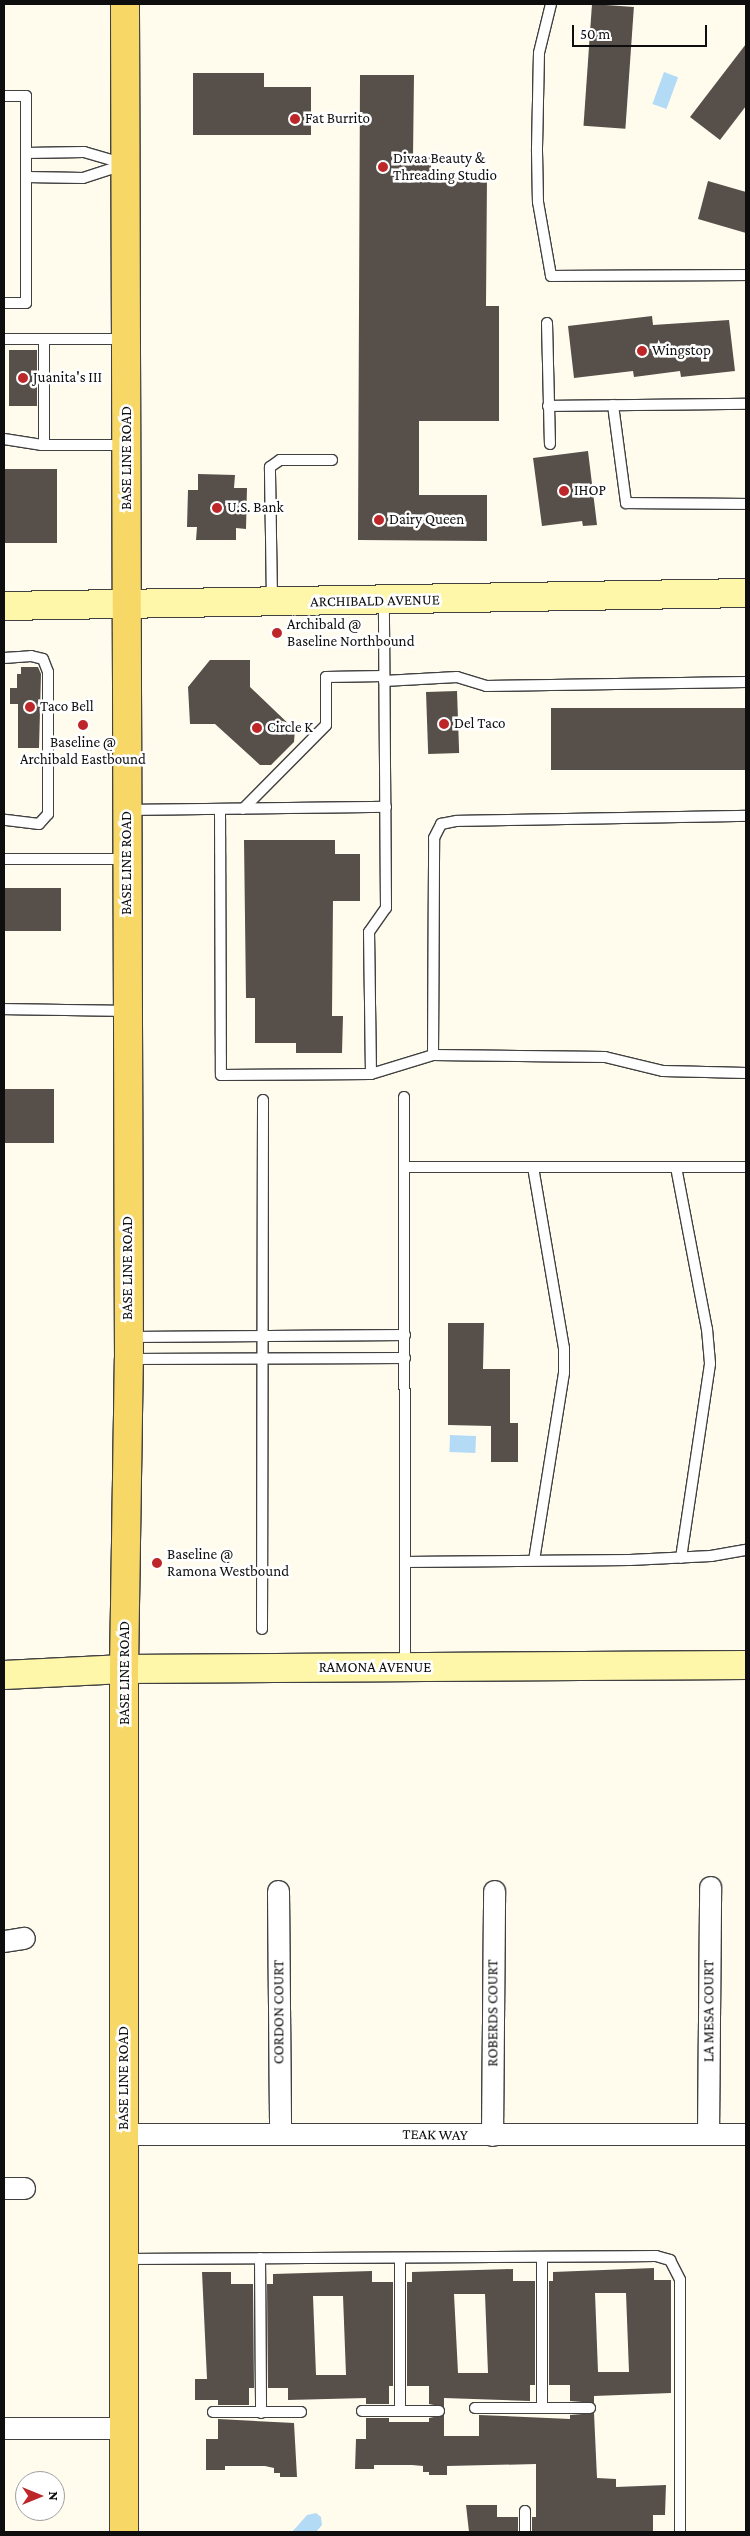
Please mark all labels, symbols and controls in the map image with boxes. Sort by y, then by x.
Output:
scale bar [575,15,710,47]
text: 50 m [580,26,610,42]
place label: Fat Burrito [305,110,370,128]
marker: Fat Burrito [289,113,301,125]
place label: Divaa Beauty & Threading Studio [393,149,497,184]
marker: Divaa Beauty & Threading Studio [377,161,389,173]
place label: Wingstop [652,342,711,360]
marker: Wingstop [636,345,648,357]
place label: Juanita's III [33,369,102,387]
marker: Juanita's III [17,372,29,384]
street label: BASE LINE ROAD [118,406,136,510]
place label: IHOP [574,482,606,500]
marker: IHOP [558,485,570,497]
place label: U.S. Bank [227,499,284,517]
marker: U.S. Bank [211,502,223,514]
place label: Dairy Queen [389,511,464,529]
marker: Dairy Queen [373,514,385,526]
street label: ARCHIBALD AVENUE [310,591,440,611]
place label: Archibald @ Baseline Northbound [287,615,415,650]
marker: Archibald @ Baseline Northbound [271,627,283,639]
place label: Taco Bell [40,698,94,716]
marker: Taco Bell [24,701,36,713]
place label: Del Taco [454,715,506,733]
marker: Del Taco [438,718,450,730]
marker: Baseline @ Archibald Eastbound [77,719,89,731]
place label: Circle K [267,719,313,737]
marker: Circle K [251,722,263,734]
place label: Baseline @ Archibald Eastbound [20,733,146,768]
street label: BASE LINE ROAD [118,811,136,915]
street label: BASE LINE ROAD [119,1216,137,1320]
place label: Baseline @ Ramona Westbound [167,1545,289,1580]
marker: Baseline @ Ramona Westbound [151,1557,163,1569]
street label: BASE LINE ROAD [116,1621,134,1725]
street label: RAMONA AVENUE [319,1659,431,1677]
street label: ROBERDS COURT [484,1959,502,2067]
street label: CORDON COURT [270,1960,288,2064]
street label: LA MESA COURT [700,1960,718,2062]
street label: BASE LINE ROAD [115,2026,133,2130]
street label: TEAK WAY [402,2125,468,2145]
north arrow [15,2471,65,2521]
text: N [46,2491,62,2501]

